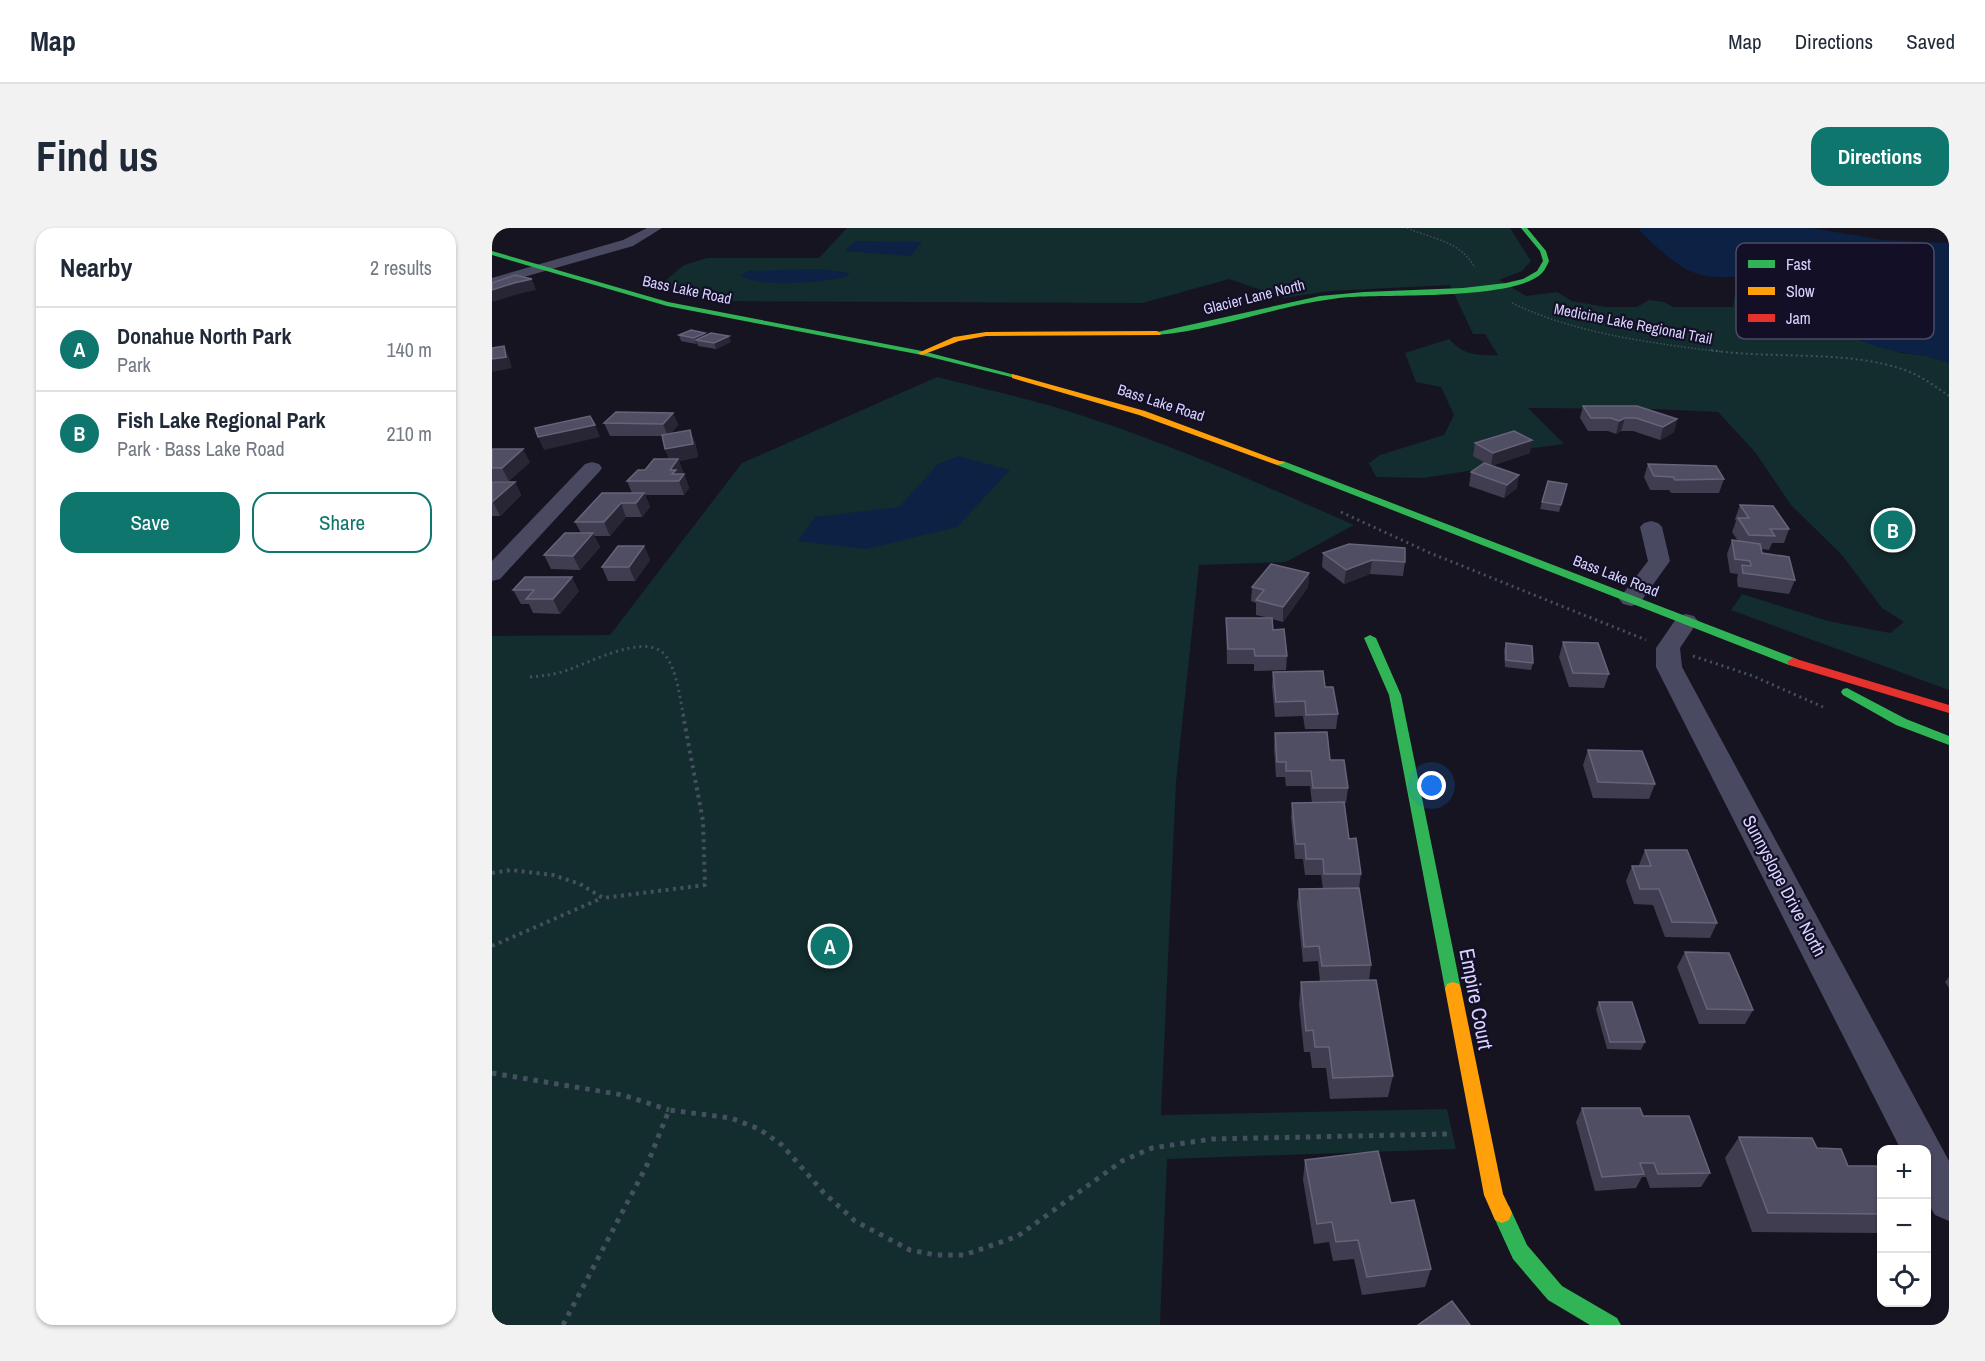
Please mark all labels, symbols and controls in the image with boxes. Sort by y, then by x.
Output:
text: Map [30,22,76,60]
text: Map [1728,27,1762,56]
text: Directions [1795,27,1873,56]
text: Saved [1906,27,1955,56]
button: Directions [1811,127,1949,186]
text: Find us [36,128,158,184]
legend [1736,243,1934,339]
text: Nearby [60,250,132,285]
text: Fast [1786,253,1811,275]
text: 2 results [370,254,432,281]
street label: Bass Lake Road [641,270,733,309]
street label: Glacier Lane North [1201,274,1307,319]
text: Slow [1786,280,1815,302]
street label: Medicine Lake Regional Trail [1552,298,1714,349]
text: Jam [1786,307,1811,329]
text: Donahue North Park [117,321,291,351]
text: A [74,336,85,363]
text: 140 m [386,336,432,363]
text: Park [117,351,151,378]
street label: Bass Lake Road [1115,379,1207,426]
text: Fish Lake Regional Park [117,405,326,435]
text: B [74,420,85,447]
text: 210 m [386,420,432,447]
text: Park · Bass Lake Road [117,435,285,462]
button: Save [60,492,240,553]
button: Share [252,492,432,553]
pin: B [1874,508,1912,552]
street label: Bass Lake Road [1570,550,1662,602]
your location [1417,771,1446,800]
street label: Sunnyslope Drive North [1737,811,1832,961]
pin: A [810,924,850,968]
street label: Empire Court [1452,946,1501,1052]
map controls [1877,1145,1931,1307]
button: + [1877,1145,1931,1199]
button: − [1877,1199,1931,1253]
button: locate [1877,1253,1931,1307]

